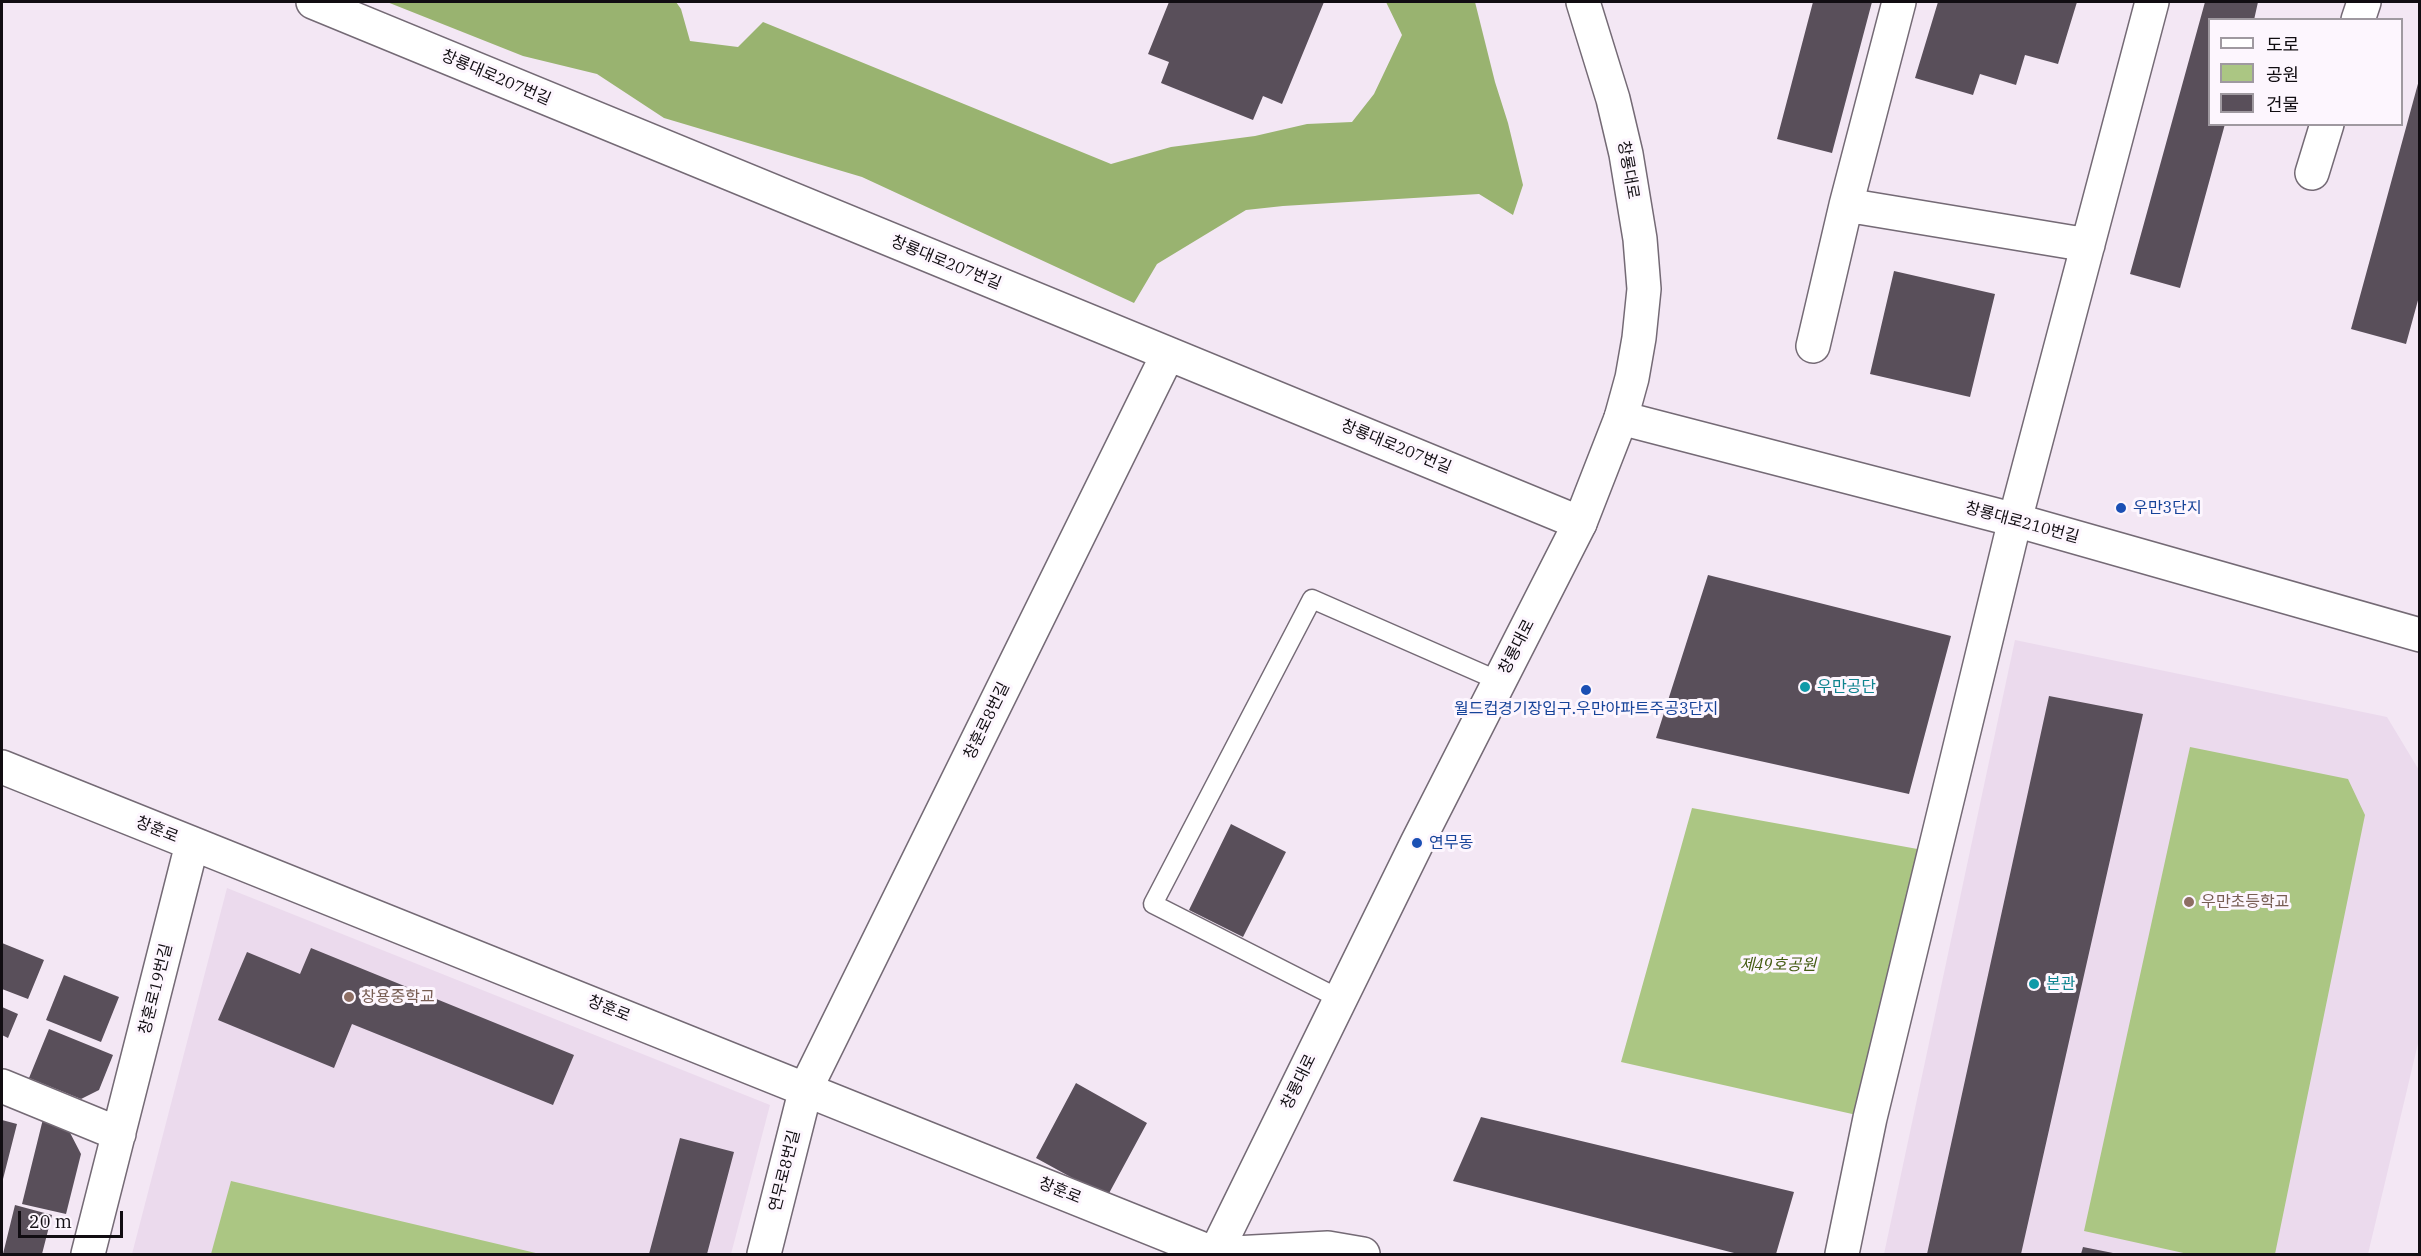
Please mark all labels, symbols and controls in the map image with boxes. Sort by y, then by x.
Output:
legend [2208,18,2403,126]
text: 도로 [2266,33,2299,56]
street label: 창룡대로207번길 [438,46,554,110]
text: 공원 [2266,63,2299,86]
text: 건물 [2266,93,2299,116]
street label: 창룡대로 [1613,139,1643,201]
street label: 창룡대로207번길 [888,232,1004,294]
street label: 창룡대로207번길 [1338,416,1454,478]
place label: 우만3단지 [2133,498,2201,518]
street label: 창룡대로210번길 [1963,499,2081,547]
marker: 우만3단지 [2114,501,2128,515]
street label: 창룡대로 [1495,616,1539,678]
place label: 우만공단 [1817,677,1876,697]
street label: 창훈로8번길 [960,679,1014,763]
marker: 우만공단 [1798,680,1812,694]
marker: 월드컵경기장입구.우만아파트주공3단지 [1579,683,1593,697]
place label: 월드컵경기장입구.우만아파트주공3단지 [1454,699,1718,719]
street label: 창훈로 [133,813,181,847]
place label: 연무동 [1429,833,1473,853]
marker: 연무동 [1410,836,1424,850]
place label: 우만초등학교 [2201,892,2289,912]
marker: 우만초등학교 [2182,895,2196,909]
street label: 창훈로19번길 [135,942,177,1036]
park label: 제49호공원 [1740,955,1816,975]
place label: 본관 [2046,974,2075,994]
marker: 본관 [2027,977,2041,991]
place label: 창용중학교 [361,987,435,1007]
marker: 창용중학교 [342,990,356,1004]
street label: 창훈로 [585,992,633,1026]
street label: 창룡대로 [1277,1051,1321,1113]
street label: 연무로8번길 [766,1128,804,1214]
street label: 창훈로 [1036,1174,1084,1208]
scale bar [21,1199,126,1237]
text: 20 m [29,1210,72,1233]

